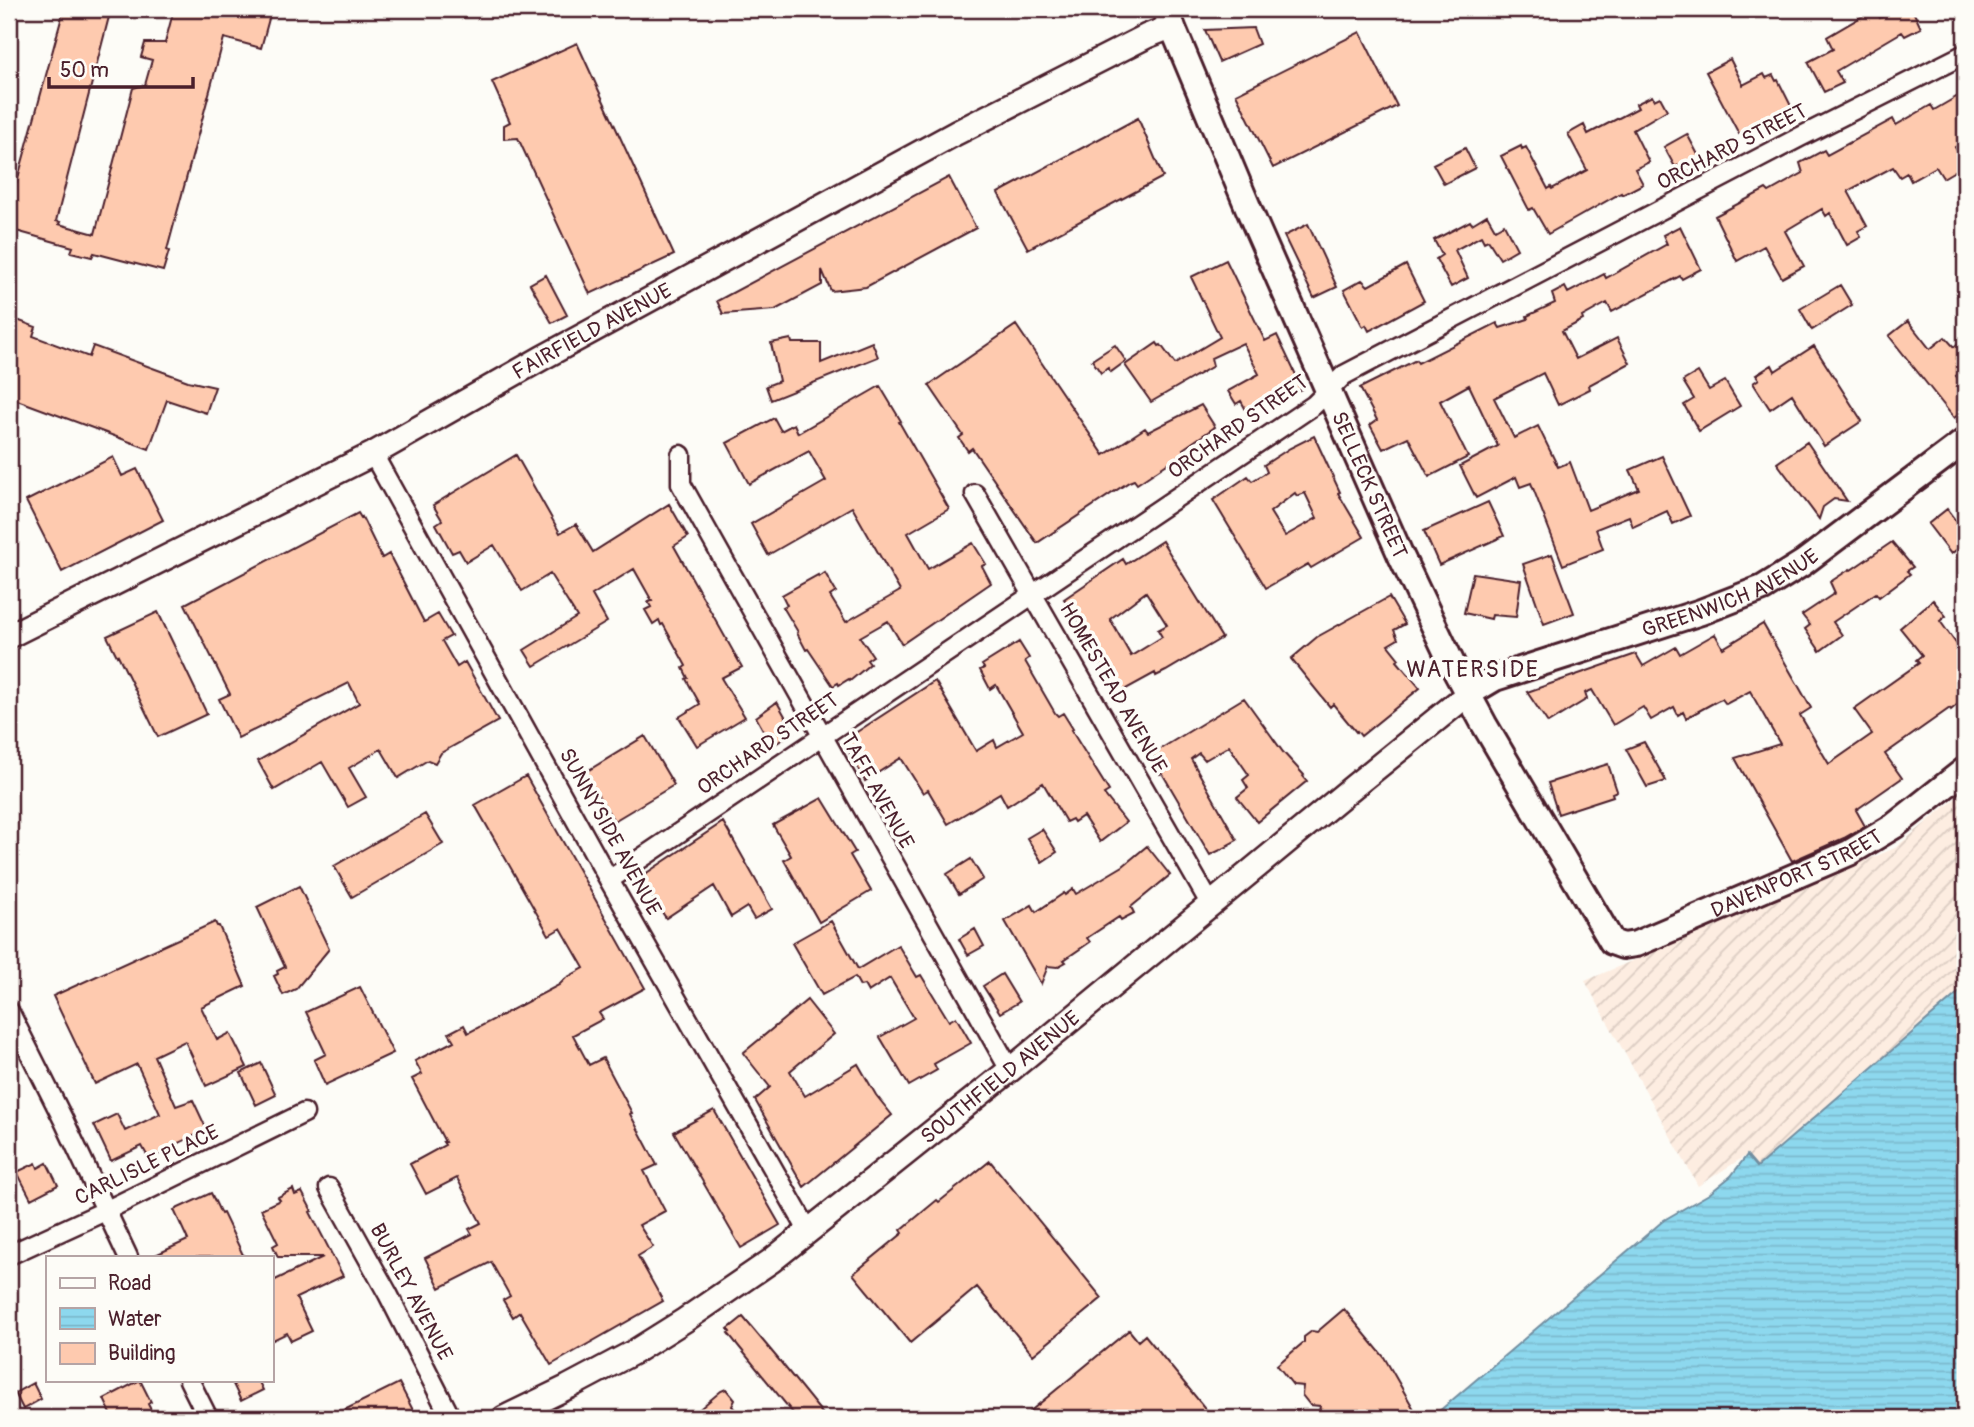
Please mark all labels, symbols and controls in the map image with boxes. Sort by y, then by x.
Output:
scale bar [49,46,192,90]
text: 50 m [60,57,109,84]
street label: ORCHARD STREET [1652,97,1812,196]
street label: FAIRFIELD AVENUE [507,277,676,386]
street label: ORCHARD STREET [1163,368,1314,485]
street label: SELLECK STREET [1326,407,1414,563]
street label: GREENWICH AVENUE [1639,542,1824,644]
street label: HOMESTEAD AVENUE [1053,598,1173,778]
district label: WATERSIDE [1406,655,1540,684]
street label: ORCHARD STREET [692,687,844,801]
street label: TAFF AVENUE [834,728,920,854]
street label: SUNNYSIDE AVENUE [553,744,667,921]
street label: DAVENPORT STREET [1707,823,1887,924]
street label: SOUTHFIELD AVENUE [915,1005,1085,1150]
street label: CARLISLE PLACE [71,1118,224,1212]
street label: BURLEY AVENUE [364,1219,458,1365]
legend [46,1256,273,1382]
text: Road [108,1270,152,1297]
text: Water [108,1306,162,1333]
text: Building [108,1340,175,1367]

